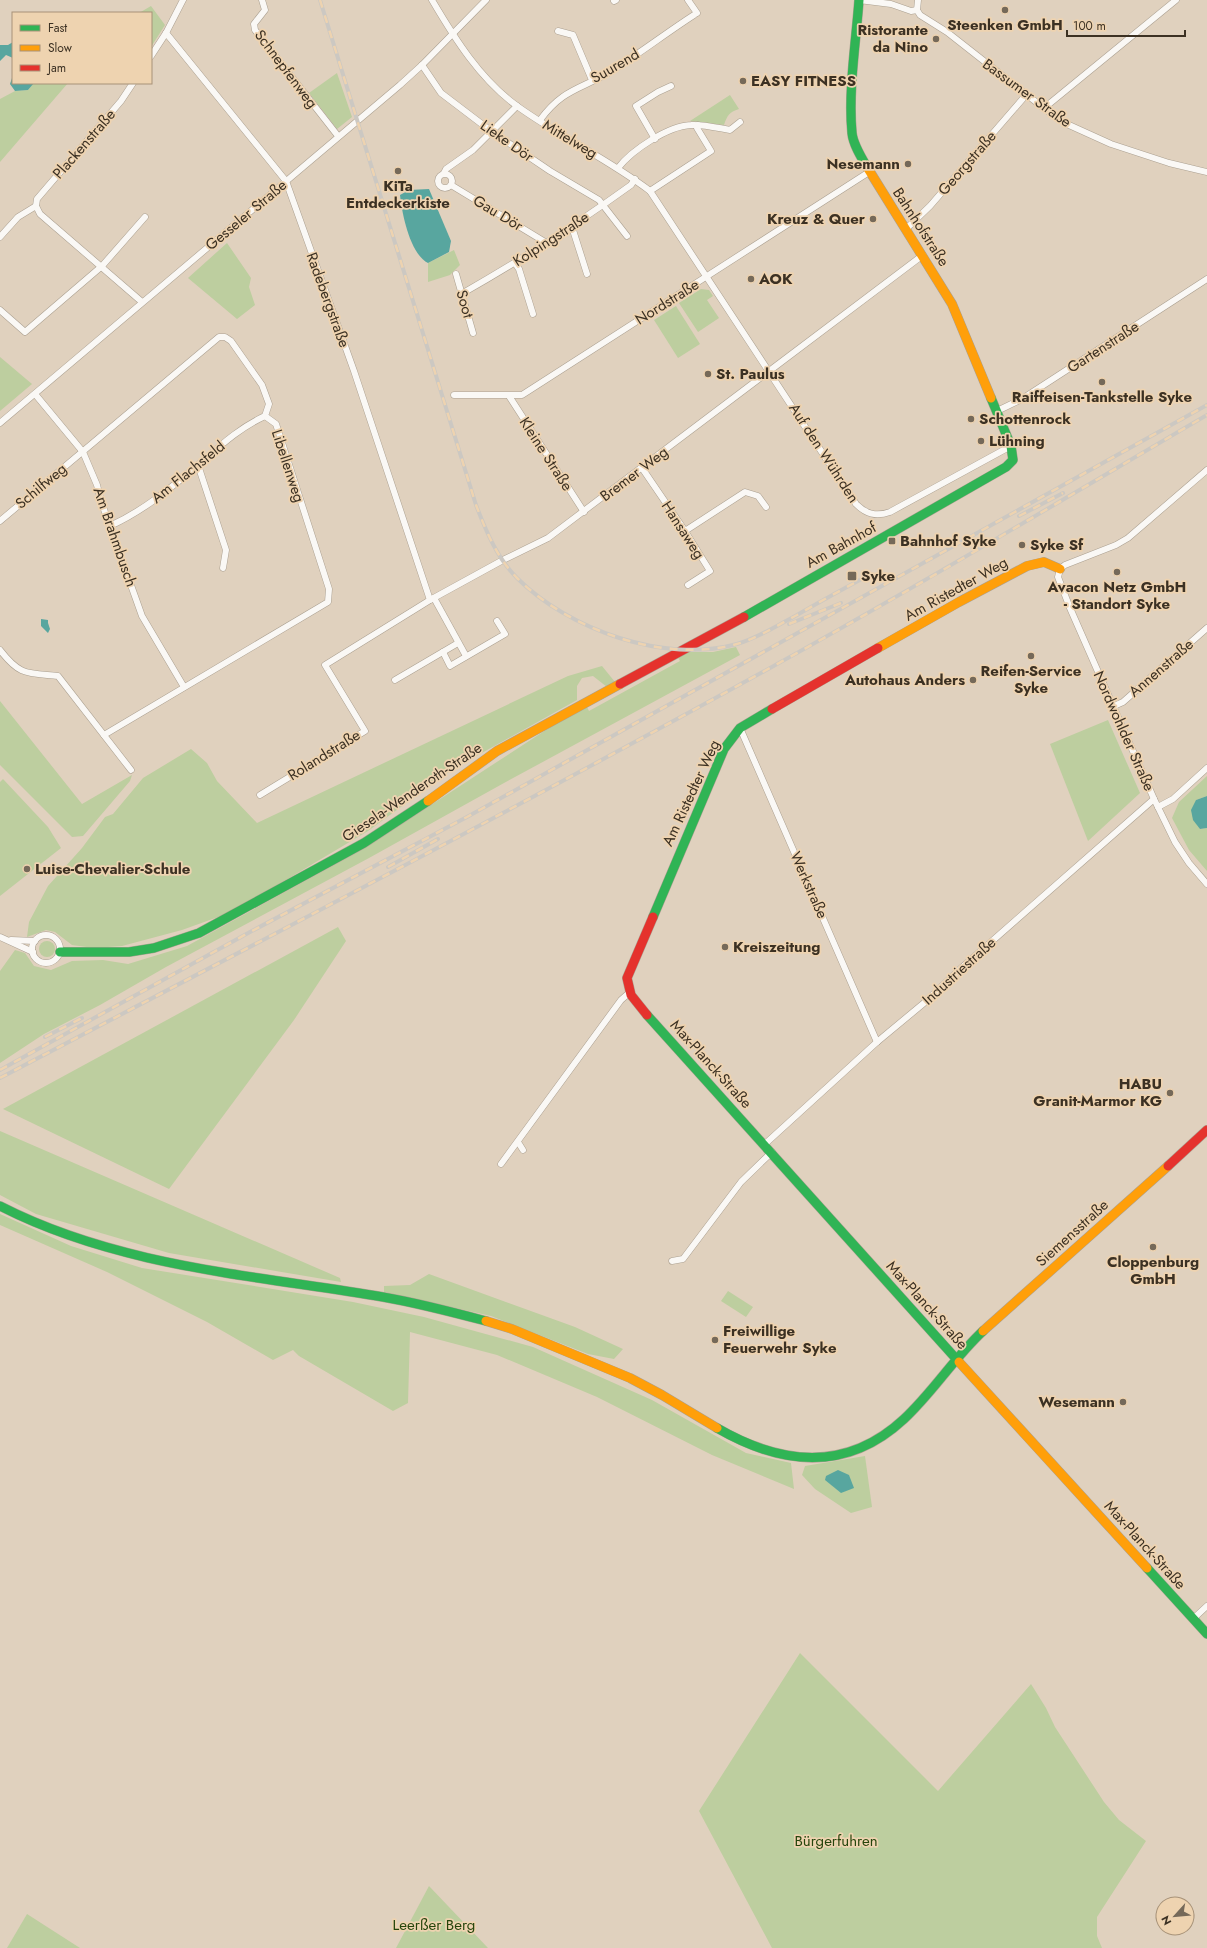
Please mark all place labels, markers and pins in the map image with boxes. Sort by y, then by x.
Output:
marker: Steenken GmbH [1000,5,1010,15]
place label: Steenken GmbH [947,14,1063,36]
place label: Ristorante da Nino [857,19,928,58]
marker: Ristorante da Nino [931,34,941,44]
place label: EASY FITNESS [751,70,856,92]
marker: EASY FITNESS [738,76,748,86]
place label: Nesemann [826,153,900,175]
marker: Nesemann [903,159,913,169]
marker: KiTa Entdeckerkiste [393,166,403,176]
place label: KiTa Entdeckerkiste [346,175,450,214]
place label: Kreuz & Quer [767,208,866,230]
marker: Kreuz & Quer [868,214,878,224]
place label: AOK [758,268,793,290]
marker: AOK [746,274,756,284]
place label: St. Paulus [716,363,785,385]
marker: St. Paulus [703,369,713,379]
marker: Raiffeisen-Tankstelle Syke [1097,377,1107,387]
place label: Raiffeisen-Tankstelle Syke [1012,386,1193,408]
place label: Schottenrock [979,408,1071,430]
marker: Schottenrock [966,414,976,424]
place label: Lühning [989,430,1045,452]
marker: Lühning [976,436,986,446]
place label: Bahnhof Syke [900,530,997,552]
place label: Syke Sf [1030,534,1084,556]
marker: Bahnhof Syke [887,536,897,546]
marker: Syke Sf [1017,540,1027,550]
place label: Syke [861,565,896,587]
marker: Avacon Netz GmbH - Standort Syke [1112,567,1122,577]
marker: Syke [846,570,858,582]
place label: Avacon Netz GmbH - Standort Syke [1047,576,1186,615]
marker: Reifen-Service Syke [1026,651,1036,661]
place label: Reifen-Service Syke [981,660,1082,699]
place label: Autohaus Anders [844,669,965,691]
marker: Autohaus Anders [968,675,978,685]
place label: Luise-Chevalier-Schule [35,858,191,880]
marker: Luise-Chevalier-Schule [22,864,32,874]
place label: Kreiszeitung [733,936,821,958]
marker: Kreiszeitung [720,942,730,952]
place label: HABU Granit-Marmor KG [1033,1073,1162,1112]
marker: HABU Granit-Marmor KG [1165,1088,1175,1098]
marker: Cloppenburg GmbH [1148,1242,1158,1252]
place label: Cloppenburg GmbH [1107,1251,1199,1290]
place label: Freiwillige Feuerwehr Syke [723,1320,837,1359]
marker: Freiwillige Feuerwehr Syke [710,1335,720,1345]
place label: Wesemann [1039,1391,1115,1413]
marker: Wesemann [1118,1397,1128,1407]

